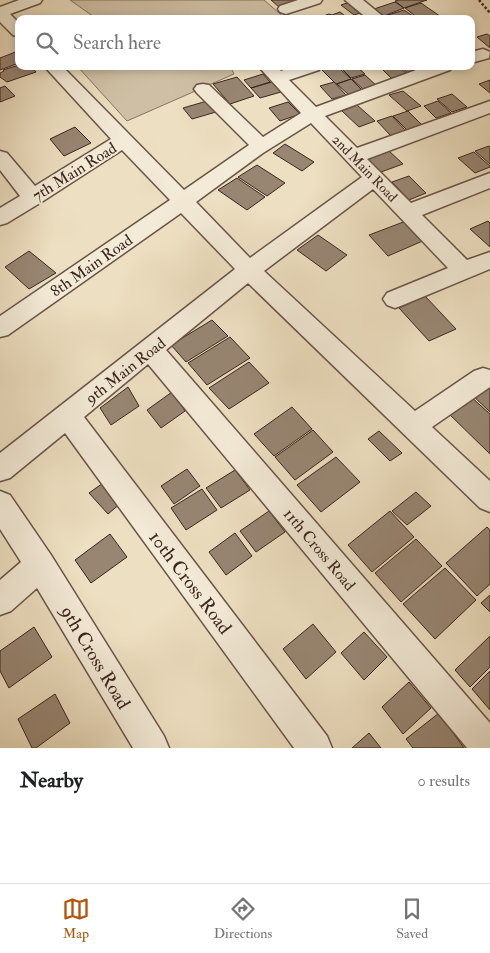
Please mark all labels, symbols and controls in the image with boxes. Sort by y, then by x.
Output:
search box [15,15,475,70]
icon: search [33,29,61,57]
text: Search here [73,31,161,55]
street label: 2nd Main Road [328,131,401,205]
street label: 7th Main Road [29,138,120,206]
street label: 8th Main Road [47,230,137,301]
street label: 9th Main Road [81,333,170,409]
street label: 11th Cross Road [279,504,360,595]
street label: 10th Cross Road [144,526,237,640]
street label: 9th Cross Road [54,600,136,714]
text: Nearby [20,767,83,794]
text: 0 results [417,771,470,791]
tab: Map [62,895,90,942]
tab: Directions [214,895,272,942]
tab: Saved [396,895,428,942]

